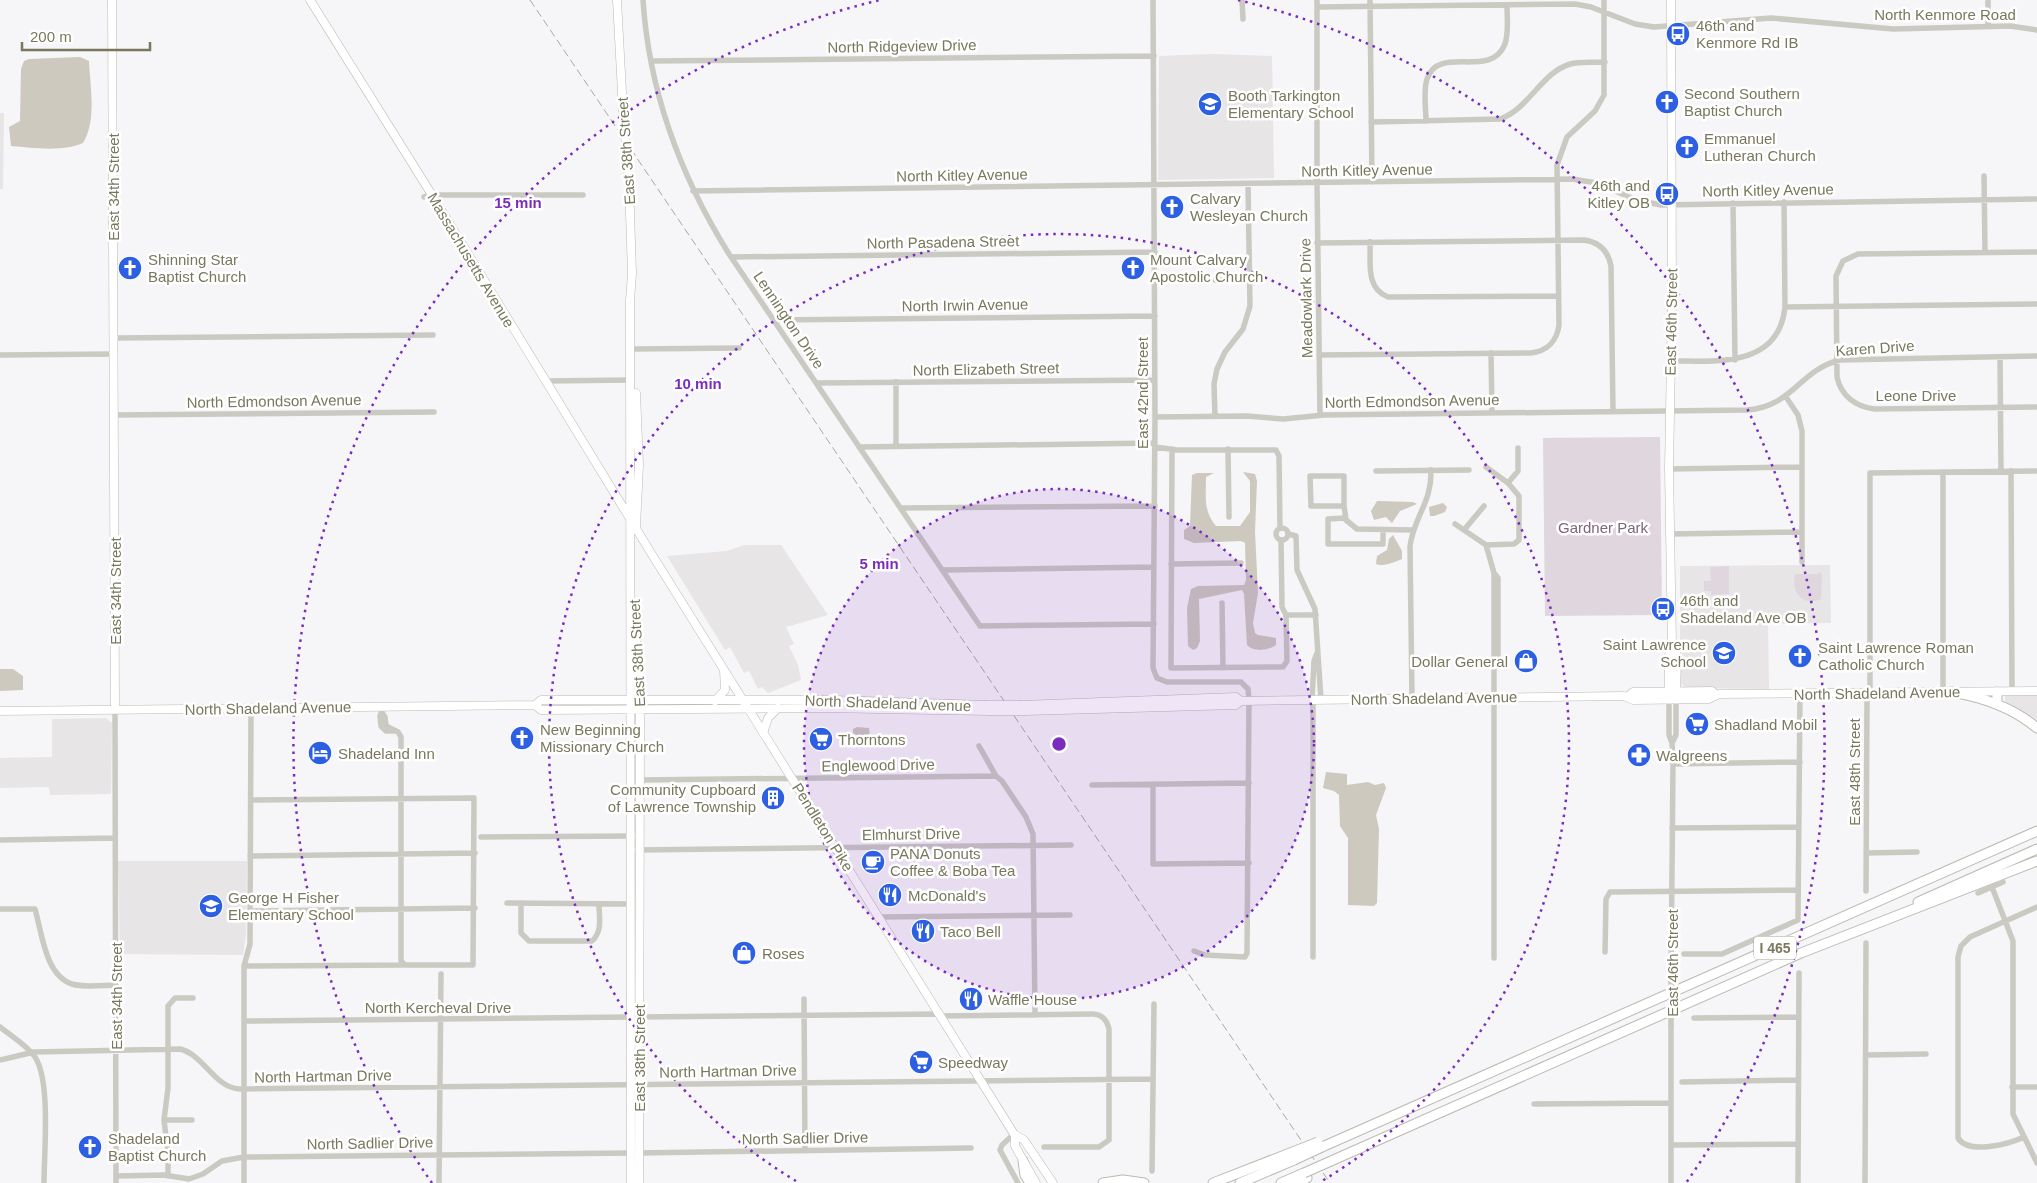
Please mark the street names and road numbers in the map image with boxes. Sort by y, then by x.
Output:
street label: North Kenmore Road [1874,6,2016,23]
street label: North Ridgeview Drive [827,36,977,56]
street label: East 38th Street [614,96,638,205]
street label: East 34th Street [105,132,122,241]
street label: North Kitley Avenue [1301,160,1433,180]
street label: North Kitley Avenue [896,165,1028,185]
street label: North Kitley Avenue [1702,180,1834,200]
street label: Massachusetts Avenue [424,190,518,330]
street label: North Pasadena Street [867,232,1020,252]
street label: Meadowlark Drive [1296,238,1316,358]
street label: East 46th Street [1662,267,1680,376]
street label: Lennington Drive [750,268,828,372]
street label: North Irwin Avenue [902,295,1028,315]
street label: East 42nd Street [1134,336,1151,449]
street label: Karen Drive [1835,337,1915,359]
street label: North Elizabeth Street [912,359,1060,379]
street label: Leone Drive [1876,387,1956,404]
street label: North Edmondson Avenue [186,391,362,411]
street label: North Edmondson Avenue [1324,391,1500,411]
street label: East 34th Street [107,536,124,645]
street label: East 38th Street [626,598,648,707]
street label: North Shadeland Avenue [1794,683,1960,703]
street label: North Shadeland Avenue [1351,688,1517,708]
street label: North Shadeland Avenue [804,692,972,714]
street label: North Shadeland Avenue [185,698,351,718]
street label: East 48th Street [1846,717,1863,826]
street label: Englewood Drive [821,756,935,774]
street label: Pendleton Pike [789,780,857,874]
street label: Elmhurst Drive [862,825,960,843]
street label: East 46th Street [1664,908,1681,1017]
road number: I 465 [1754,936,1796,960]
street label: East 34th Street [108,941,125,1050]
street label: North Kercheval Drive [365,999,511,1016]
street label: East 38th Street [631,1003,648,1112]
street label: North Hartman Drive [659,1061,797,1081]
street label: North Hartman Drive [254,1066,392,1086]
street label: North Sadlier Drive [742,1128,868,1148]
street label: North Sadlier Drive [307,1133,433,1153]

